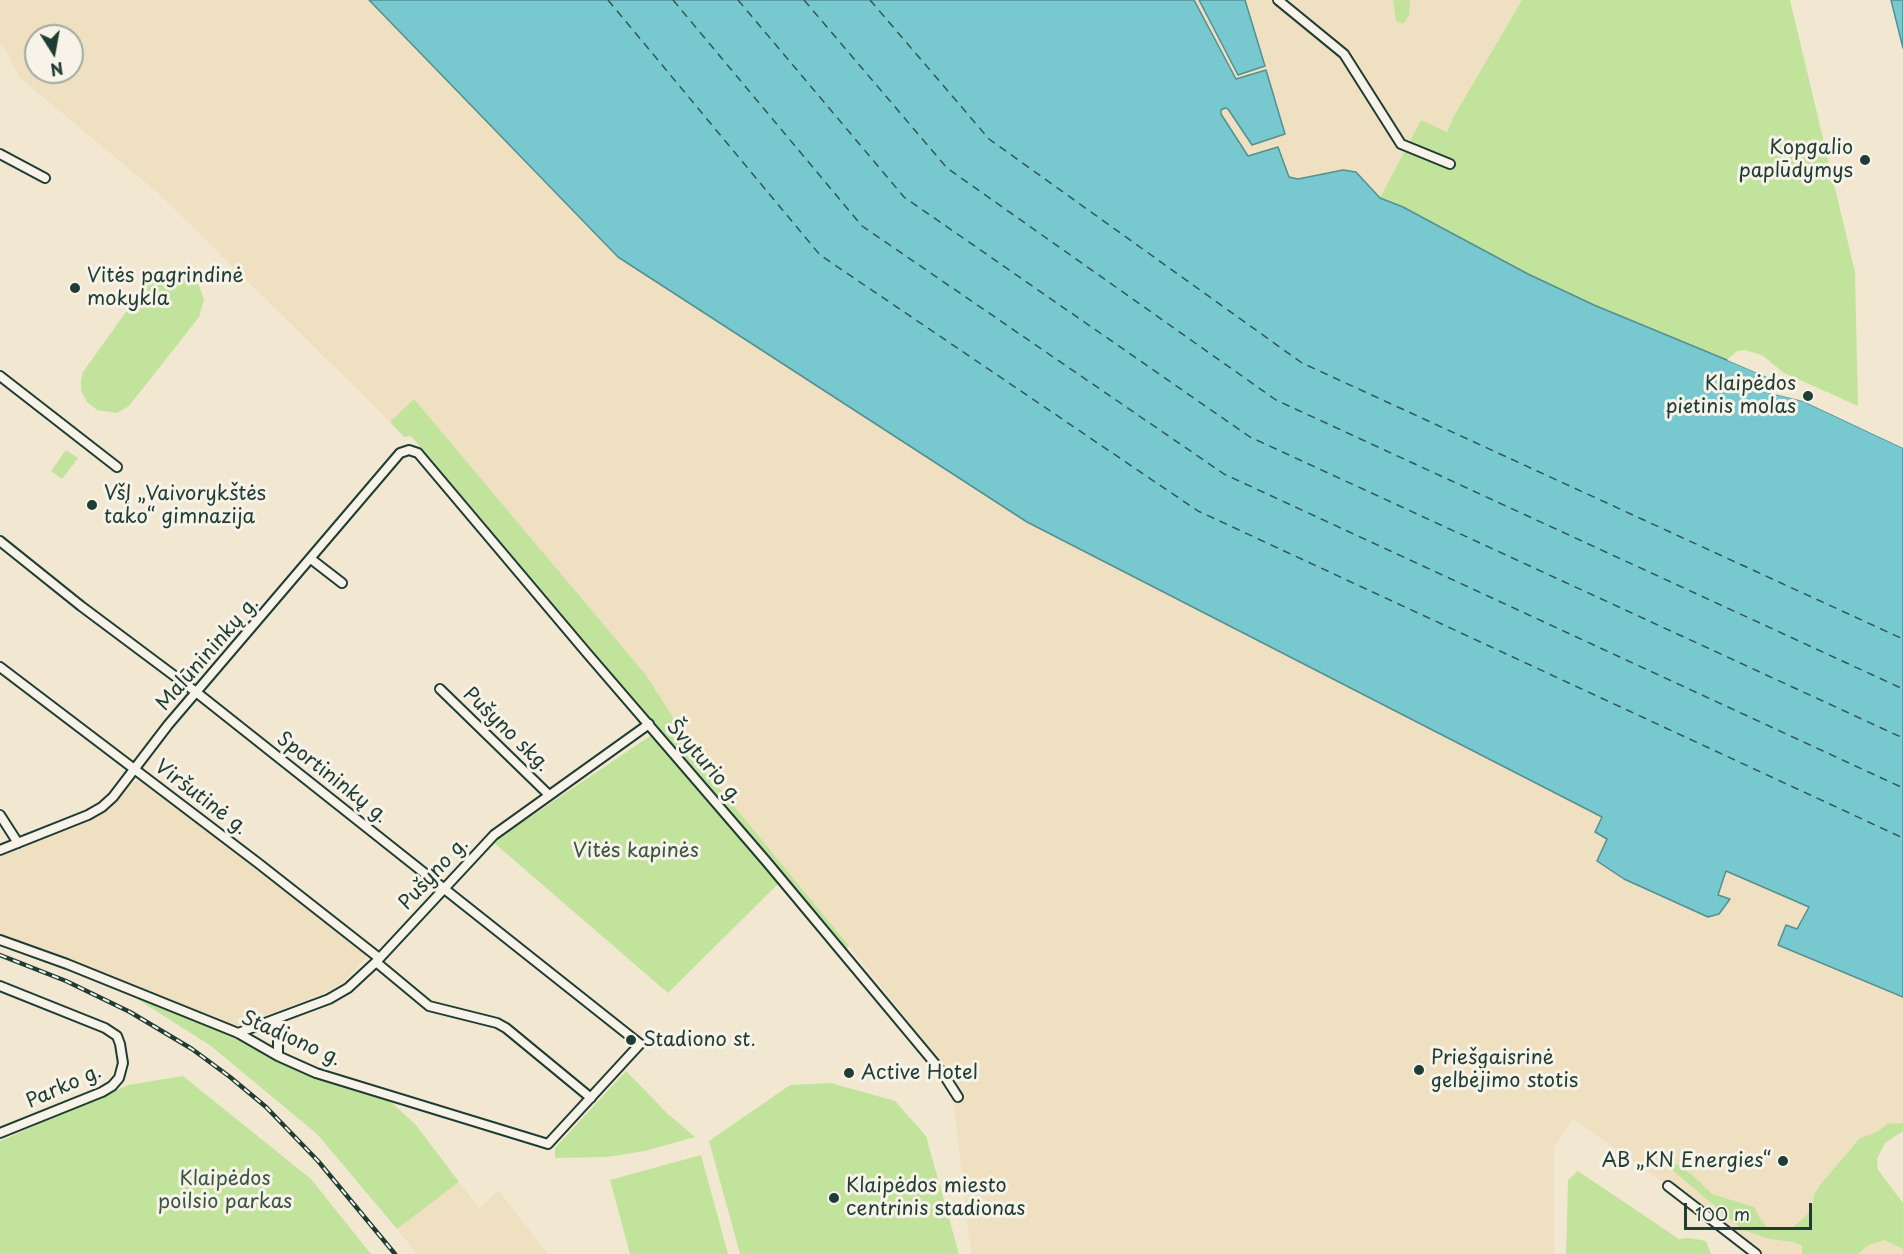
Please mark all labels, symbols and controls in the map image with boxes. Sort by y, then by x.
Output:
north arrow [24,24,84,84]
text: N [49,57,66,83]
place label: Kopgalio paplūdymys [1739,136,1853,183]
marker: Kopgalio paplūdymys [1858,153,1872,167]
place label: Vitės pagrindinė mokykla [87,264,244,311]
marker: Vitės pagrindinė mokykla [68,281,82,295]
place label: Klaipėdos pietinis molas [1665,372,1796,419]
marker: Klaipėdos pietinis molas [1801,389,1815,403]
place label: VšĮ „Vaivorykštės tako“ gimnazija [104,482,266,529]
marker: VšĮ „Vaivorykštės tako“ gimnazija [85,498,99,512]
street label: Malūnininkų g. [152,592,264,716]
street label: Pušyno skg. [458,683,554,777]
street label: Švyturio g. [661,715,747,809]
street label: Sportininkų g. [272,727,392,829]
street label: Viršutinė g. [150,755,252,841]
street label: Pušyno g. [394,833,474,915]
park label: Vitės kapinės [573,839,699,863]
street label: Stadiono g. [237,1006,345,1072]
place label: Stadiono st. [643,1028,756,1052]
marker: Stadiono st. [624,1033,638,1047]
place label: Priešgaisrinė gelbėjimo stotis [1431,1046,1578,1093]
street label: Parko g. [23,1060,105,1114]
place label: Active Hotel [861,1061,978,1085]
marker: Priešgaisrinė gelbėjimo stotis [1412,1063,1426,1077]
marker: Active Hotel [842,1066,856,1080]
place label: AB „KN Energies“ [1602,1149,1771,1173]
marker: AB „KN Energies“ [1776,1154,1790,1168]
park label: Klaipėdos poilsio parkas [158,1167,292,1214]
place label: Klaipėdos miesto centrinis stadionas [846,1174,1025,1221]
marker: Klaipėdos miesto centrinis stadionas [827,1191,841,1205]
scale bar [1687,1191,1814,1229]
text: 100 m [1695,1200,1750,1227]

